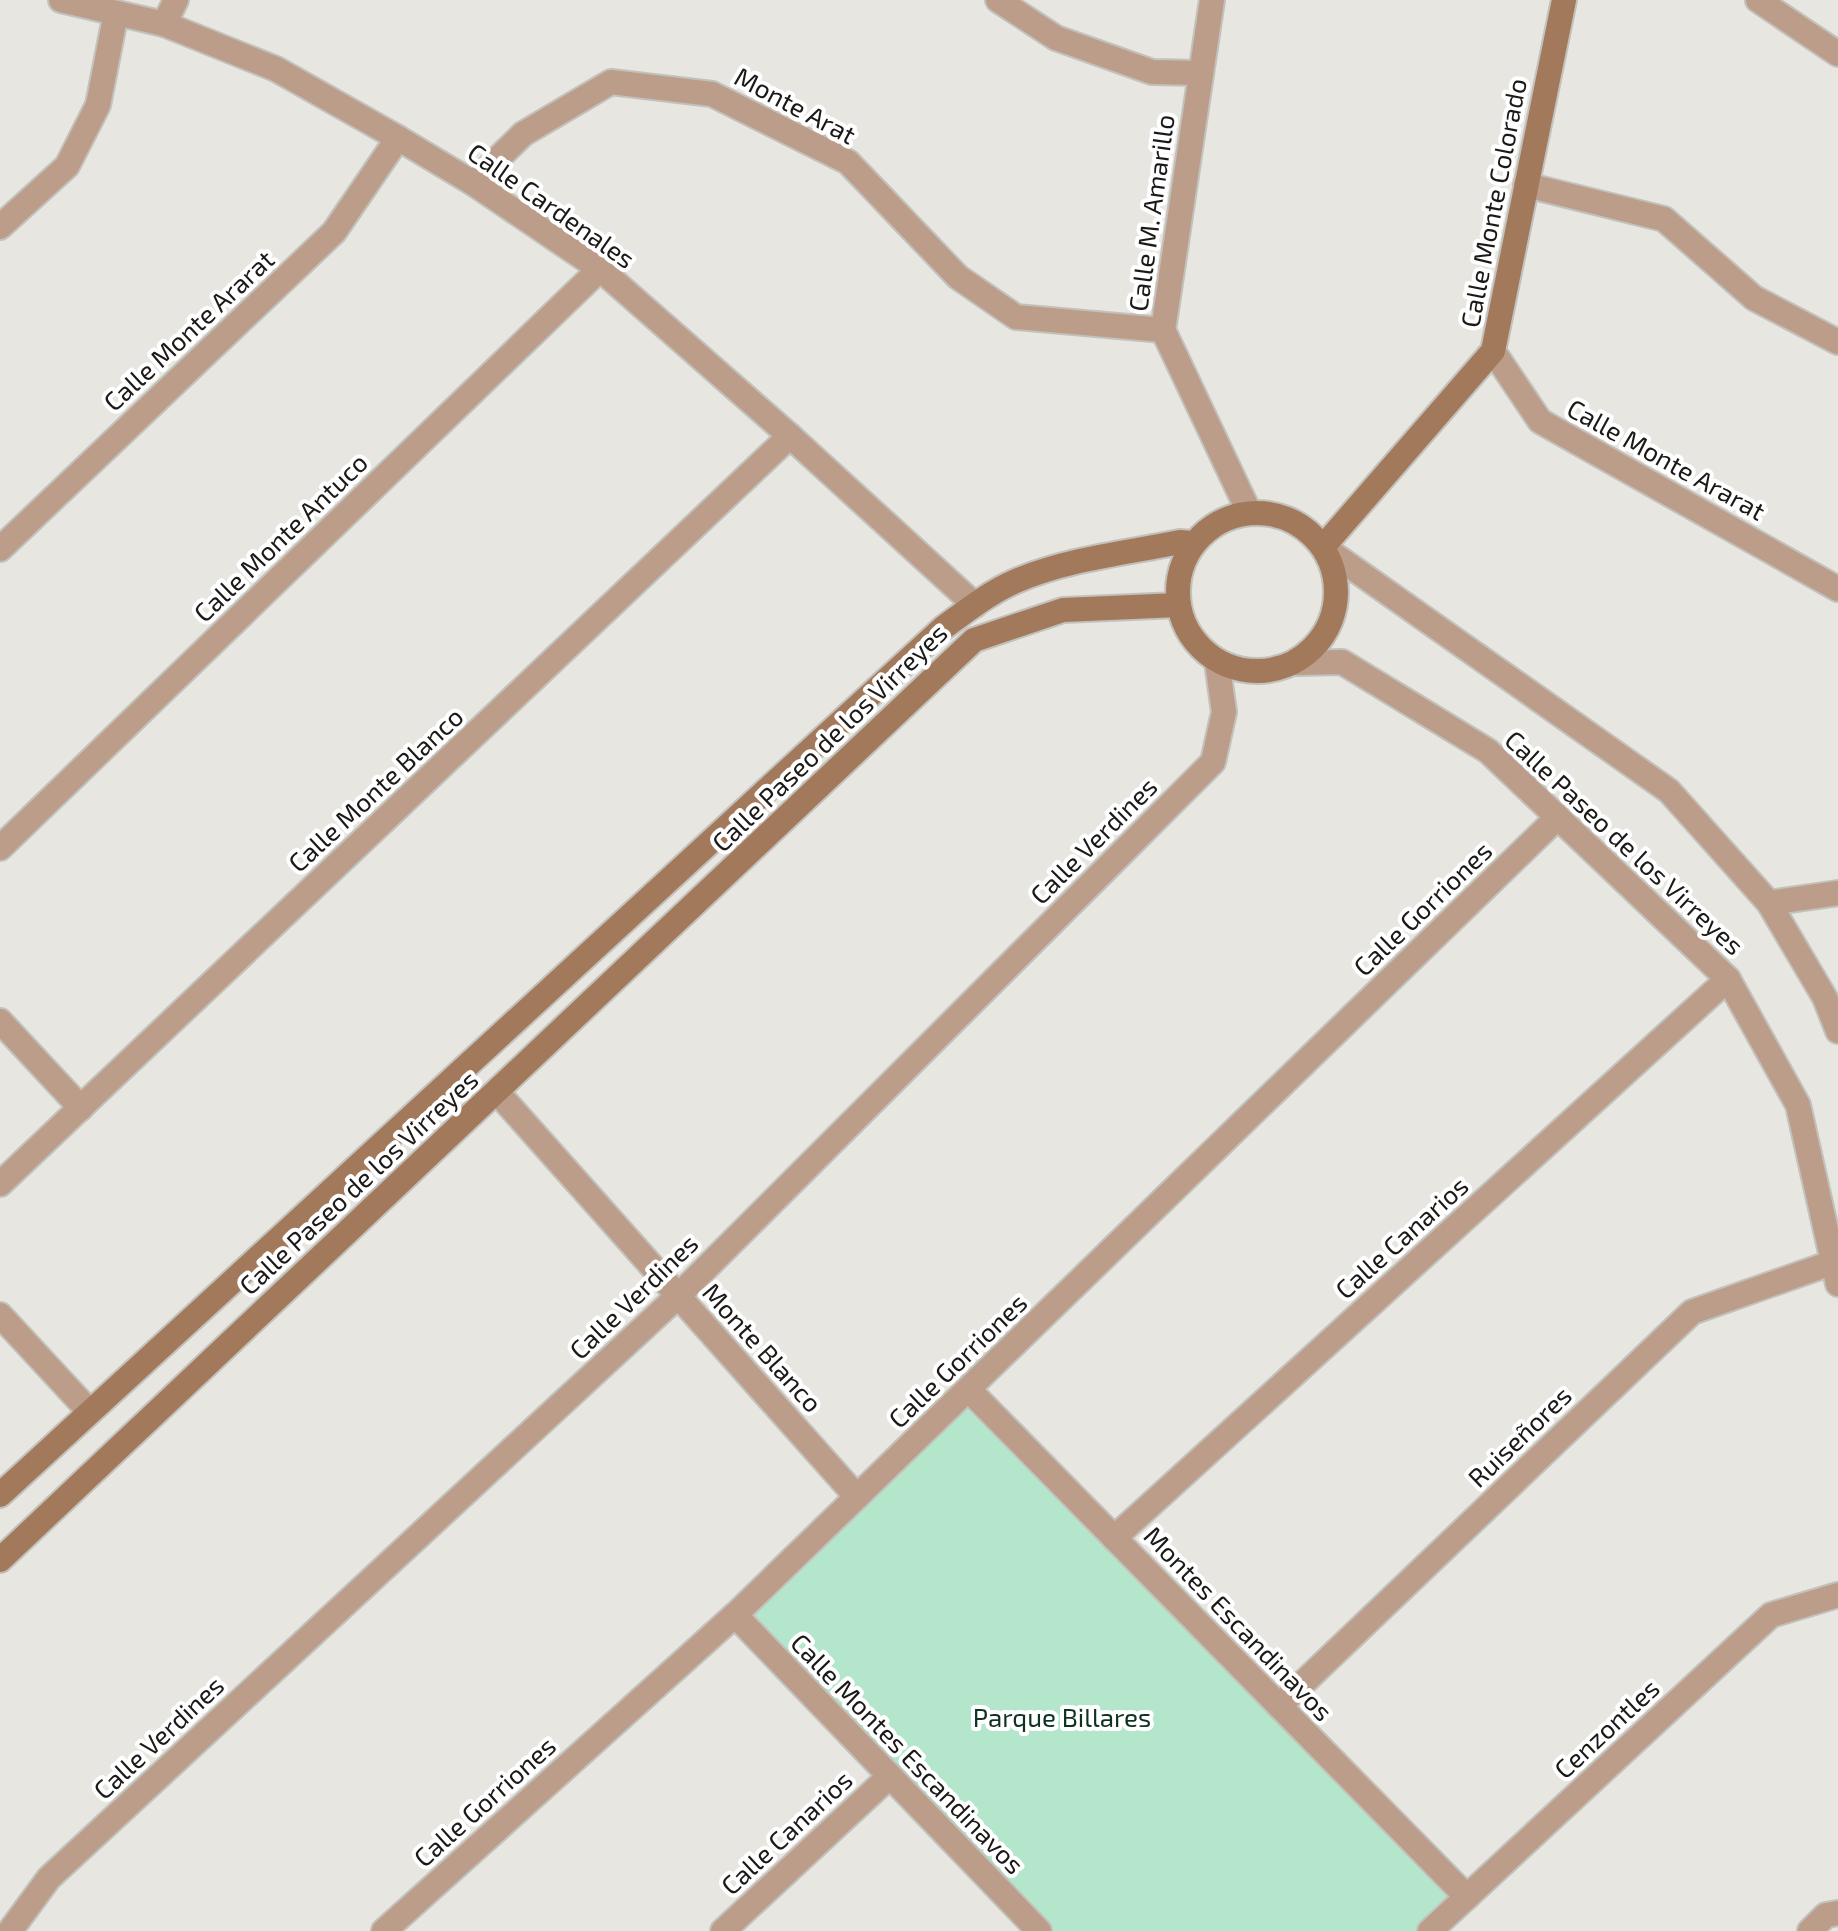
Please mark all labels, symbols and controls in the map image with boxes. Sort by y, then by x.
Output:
street label: Monte Arat [730,60,862,150]
street label: Calle Monte Colorado [1453,76,1532,330]
street label: Calle M. Amarillo [1121,112,1180,313]
street label: Calle Cardenales [462,136,641,274]
street label: Calle Monte Ararat [96,243,280,417]
street label: Calle Monte Ararat [1562,391,1771,526]
street label: Calle Monte Antuco [187,446,373,628]
street label: Calle Paseo de los Virreyes [705,617,953,857]
street label: Calle Monte Blanco [281,700,469,878]
street label: Calle Paseo de los Virreyes [1499,723,1751,960]
street label: Calle Verdines [1023,770,1163,910]
street label: Calle Gorriones [1347,834,1497,982]
street label: Calle Paseo de los Virreyes [232,1063,484,1300]
street label: Calle Canarios [1328,1169,1474,1304]
street label: Calle Verdines [562,1227,704,1365]
street label: Monte Blanco [697,1276,829,1418]
street label: Calle Gorriones [882,1286,1032,1434]
street label: Ruiseñores [1461,1379,1577,1493]
street label: Montes Escandinavos [1138,1519,1340,1726]
street label: Calle Montes Escandinavos [785,1626,1031,1880]
street label: Calle Verdines [87,1669,229,1805]
street label: Cenzontles [1547,1672,1665,1784]
park label: Parque Billares [973,1701,1151,1732]
street label: Calle Gorriones [407,1729,561,1873]
street label: Calle Canarios [714,1763,858,1900]

